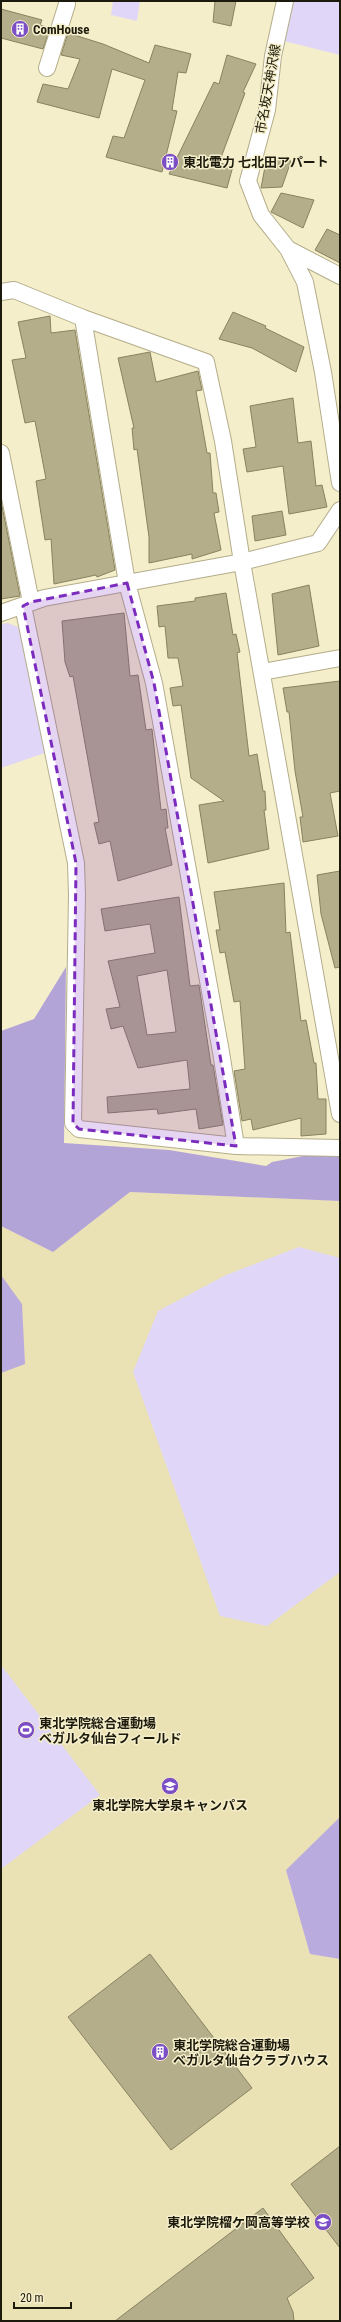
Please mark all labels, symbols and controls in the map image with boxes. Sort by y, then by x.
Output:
building icon: ComHouse [10,19,30,39]
place label: ComHouse [33,22,89,37]
street label: 市名坂天神沢線 [253,43,283,135]
building icon: 東北電力 七北田アパート [160,152,180,172]
place label: 東北電力 七北田アパート [183,155,329,170]
place label: 東北学院総合運動場 ベガルタ仙台フィールド [39,1716,182,1746]
sports icon: 東北学院総合運動場 ベガルタ仙台フィールド [16,1720,36,1740]
school or university icon: 東北学院大学泉キャンパス [160,1776,180,1796]
place label: 東北学院大学泉キャンパス [92,1798,248,1813]
place label: 東北学院総合運動場 べガルタ仙台クラブハウス [173,2038,329,2068]
building icon: 東北学院総合運動場 べガルタ仙台クラブハウス [150,2042,170,2062]
school or university icon: 東北学院榴ケ岡高等学校 [313,2212,333,2232]
place label: 東北学院榴ケ岡高等学校 [167,2215,310,2230]
scale bar [14,2284,71,2310]
text: 20 m [20,2291,44,2305]

